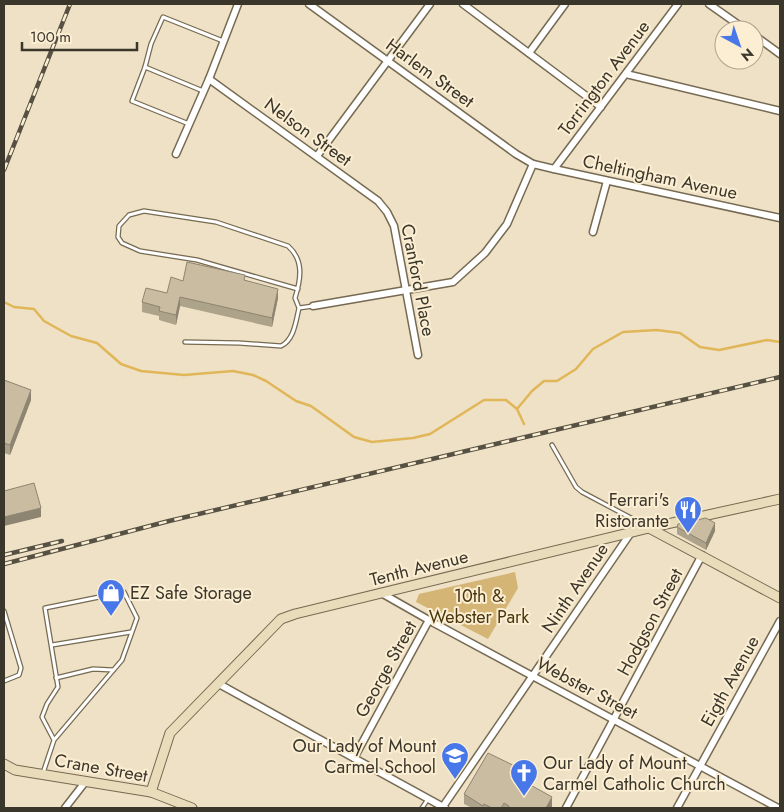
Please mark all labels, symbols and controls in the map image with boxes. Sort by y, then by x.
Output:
street label: Torrington Avenue [552,15,656,141]
scale bar [22,20,138,52]
north arrow [714,20,764,70]
text: 100 m [30,26,71,48]
street label: Harlem Street [380,32,480,114]
text: N [737,44,758,66]
street label: Nelson Street [259,91,358,173]
street label: Cheltingham Avenue [580,148,740,206]
street label: Cranford Place [394,222,442,338]
place label: Ferrari's Ristorante [595,487,669,534]
restaurant icon: Ferrari's Ristorante [673,495,703,534]
street label: Ninth Avenue [535,538,615,638]
street label: Tenth Avenue [367,543,471,593]
street label: Hodgson Street [611,563,690,680]
shop icon: EZ Safe Storage [96,578,126,617]
place label: EZ Safe Storage [130,580,252,606]
park label: 10th & Webster Park [429,583,529,630]
street label: George Street [349,615,424,722]
street label: Eigth Avenue [694,631,766,731]
street label: Webster Street [532,650,643,726]
place label: Our Lady of Mount Carmel School [292,733,437,780]
school or university icon: Our Lady of Mount Carmel School [440,741,470,780]
street label: Crane Street [52,747,150,789]
place label: Our Lady of Mount Carmel Catholic Church [543,750,726,797]
church icon: Our Lady of Mount Carmel Catholic Church [509,758,539,797]

